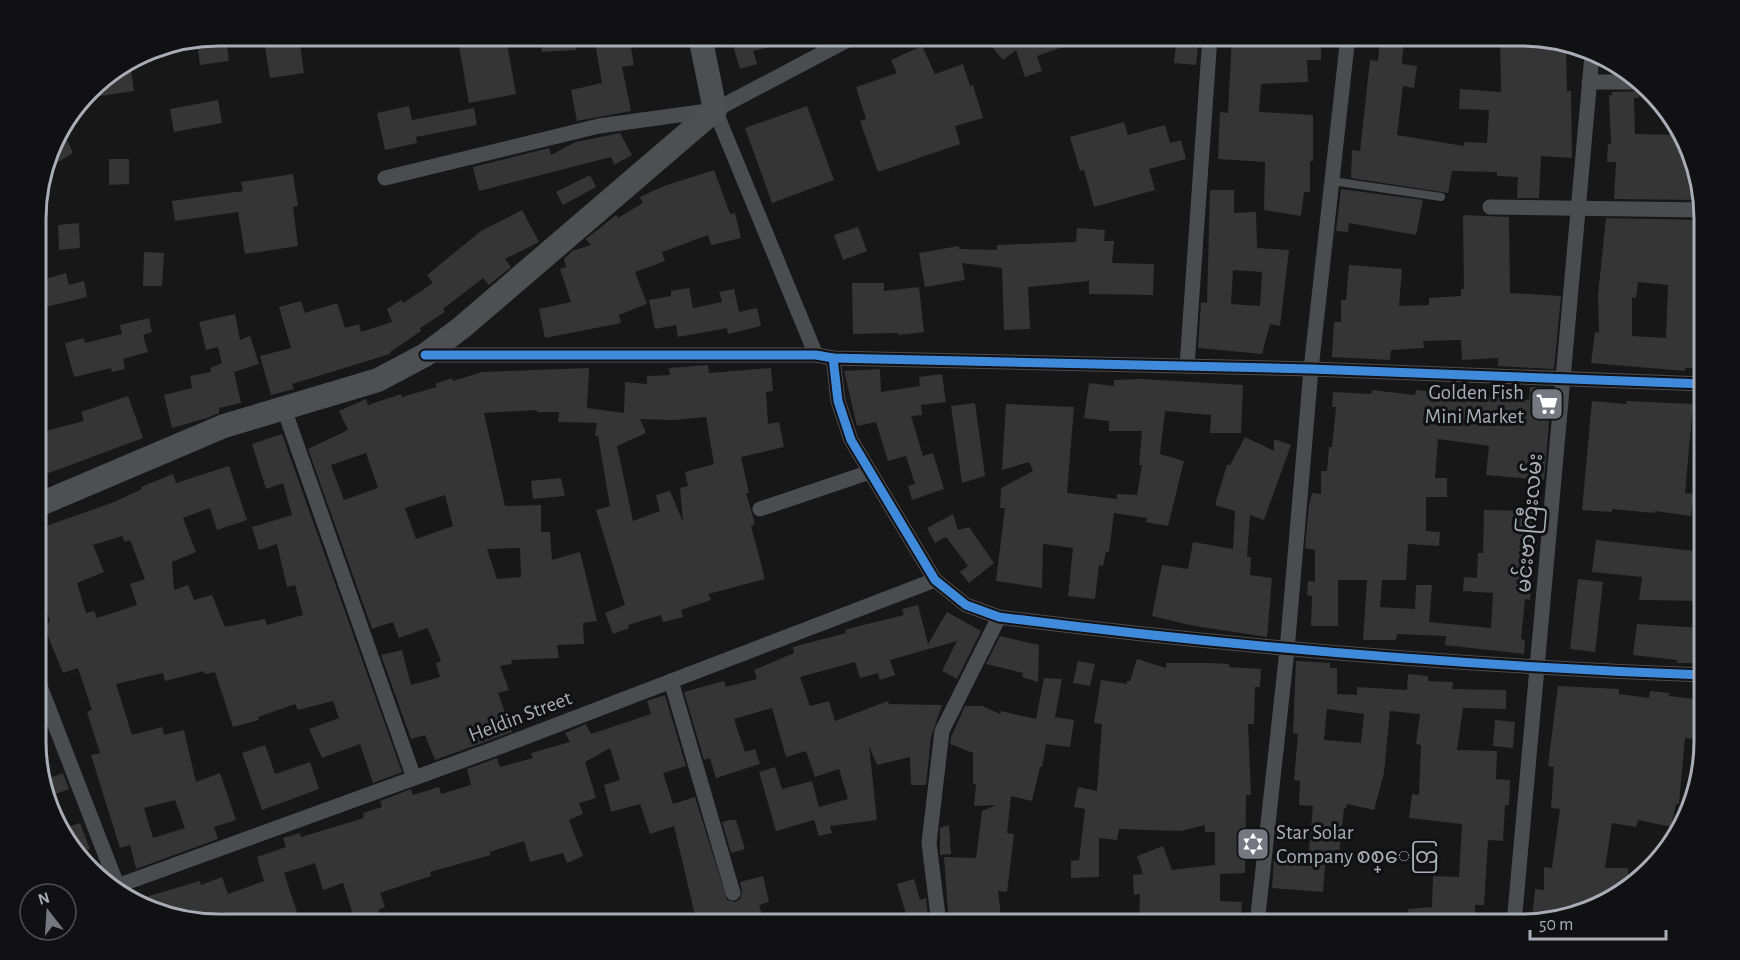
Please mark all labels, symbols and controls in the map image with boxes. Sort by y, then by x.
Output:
place label: Golden Fish Mini Market [1425,382,1524,427]
supermarket icon: Golden Fish Mini Market [1529,386,1565,422]
street label: မင်းဗာကြီးလမ်း [1507,452,1552,594]
street label: Heldin Street [466,687,575,746]
place label: Star Solar Company စစ္ေတြ [1276,822,1439,873]
synagogue icon: Star Solar Company စစ္ေတြ [1235,826,1271,862]
north arrow [18,882,78,942]
text: N [36,889,52,908]
scale bar [1530,903,1666,941]
text: 50 m [1539,916,1573,934]

